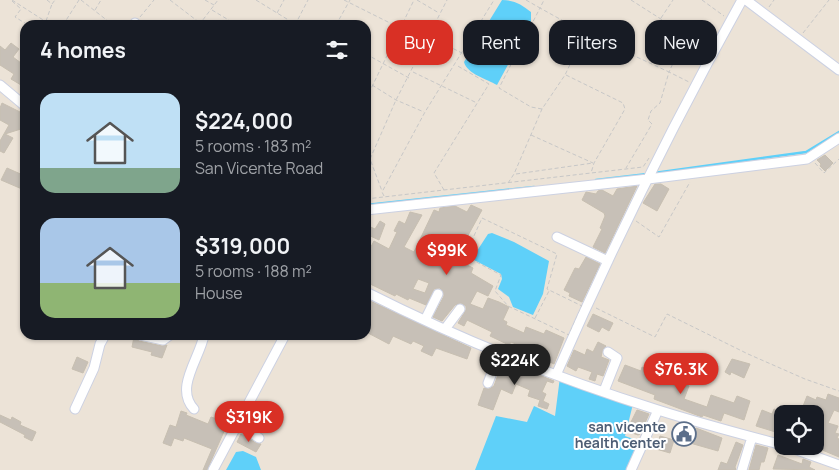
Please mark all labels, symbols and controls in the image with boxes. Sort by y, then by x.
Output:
chip: Buy [386,20,453,65]
chip: Rent [463,20,539,65]
chip: Filters [549,20,635,65]
chip: New [645,20,717,65]
text: 4 homes [40,36,126,64]
icon: filters [323,36,351,64]
text: $224,000 [195,107,293,135]
icon: home [80,113,140,173]
text: 5 rooms · 183 m² [195,135,312,157]
text: San Vicente Road [195,157,323,179]
text: $319,000 [195,232,290,260]
pin: $99K [417,234,477,276]
icon: home [80,238,140,298]
text: $99K [427,239,467,261]
text: 5 rooms · 188 m² [195,260,312,282]
text: House [195,282,243,304]
pin: $224K [480,344,550,386]
text: $224K [491,349,539,371]
pin: $76.3K [640,352,722,395]
text: $76.3K [654,358,708,380]
pin: $319K [214,400,284,443]
map controls [774,405,824,455]
button: locate [774,405,824,455]
text: $319K [226,406,272,428]
place label: san vicente health center [575,417,666,452]
public building icon: san vicente health center [671,421,697,447]

